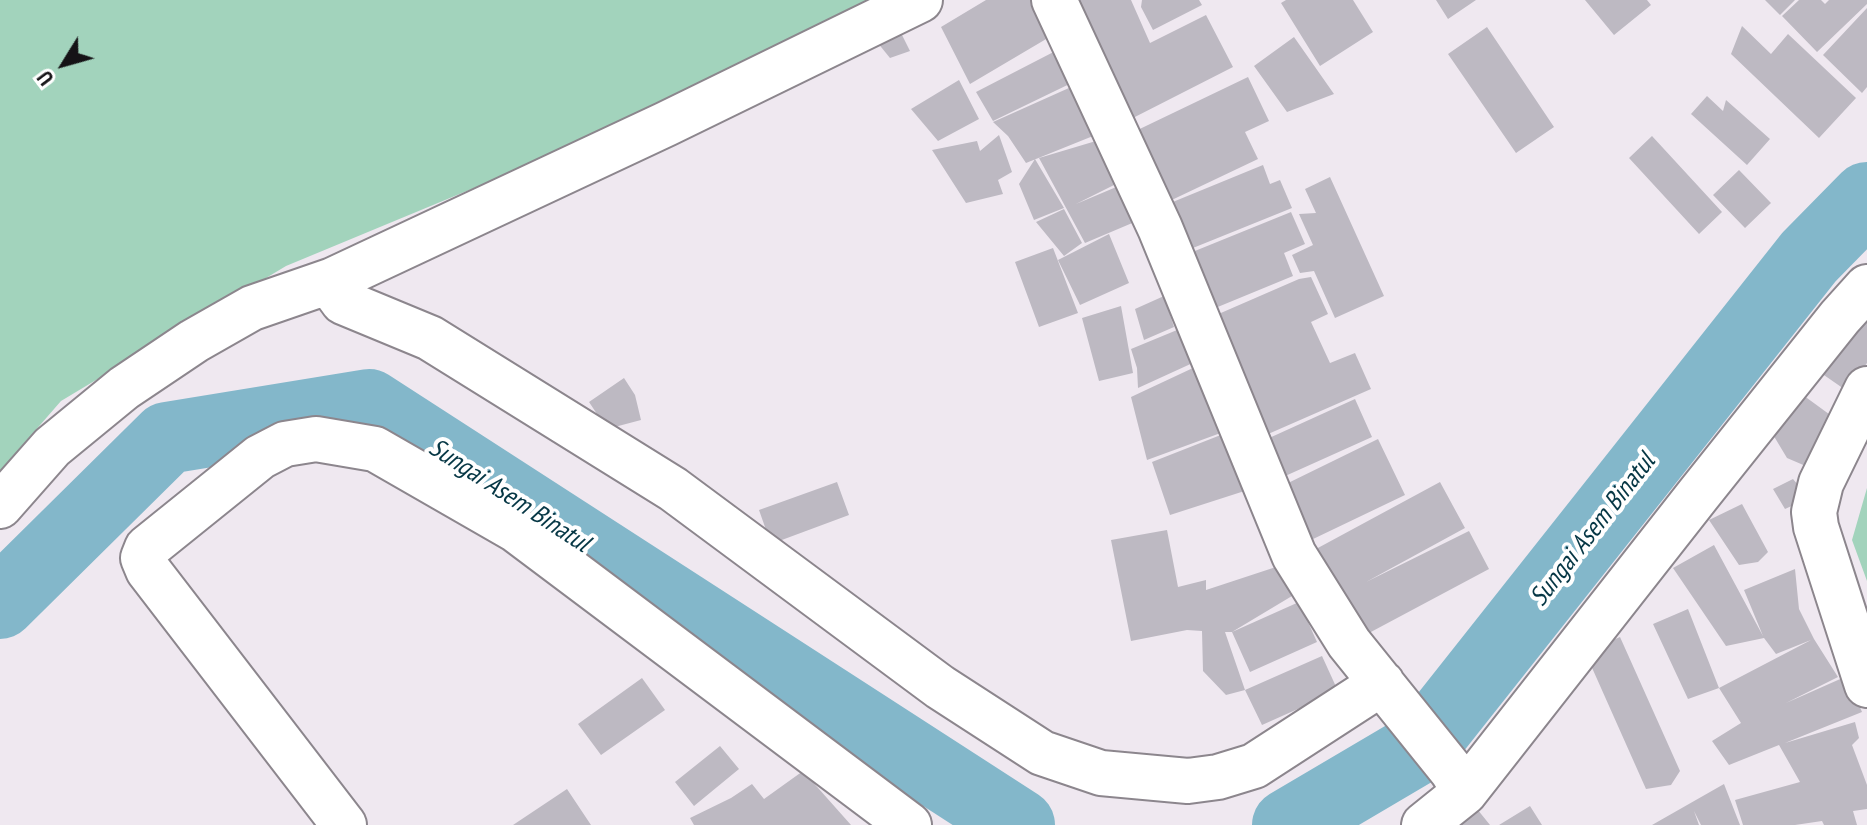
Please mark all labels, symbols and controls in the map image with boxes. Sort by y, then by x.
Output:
north arrow [24,24,104,104]
text: U [30,65,59,91]
water label: Sungai Asem Binatul [423,433,595,559]
water label: Sungai Asem Binatul [1524,447,1662,613]

